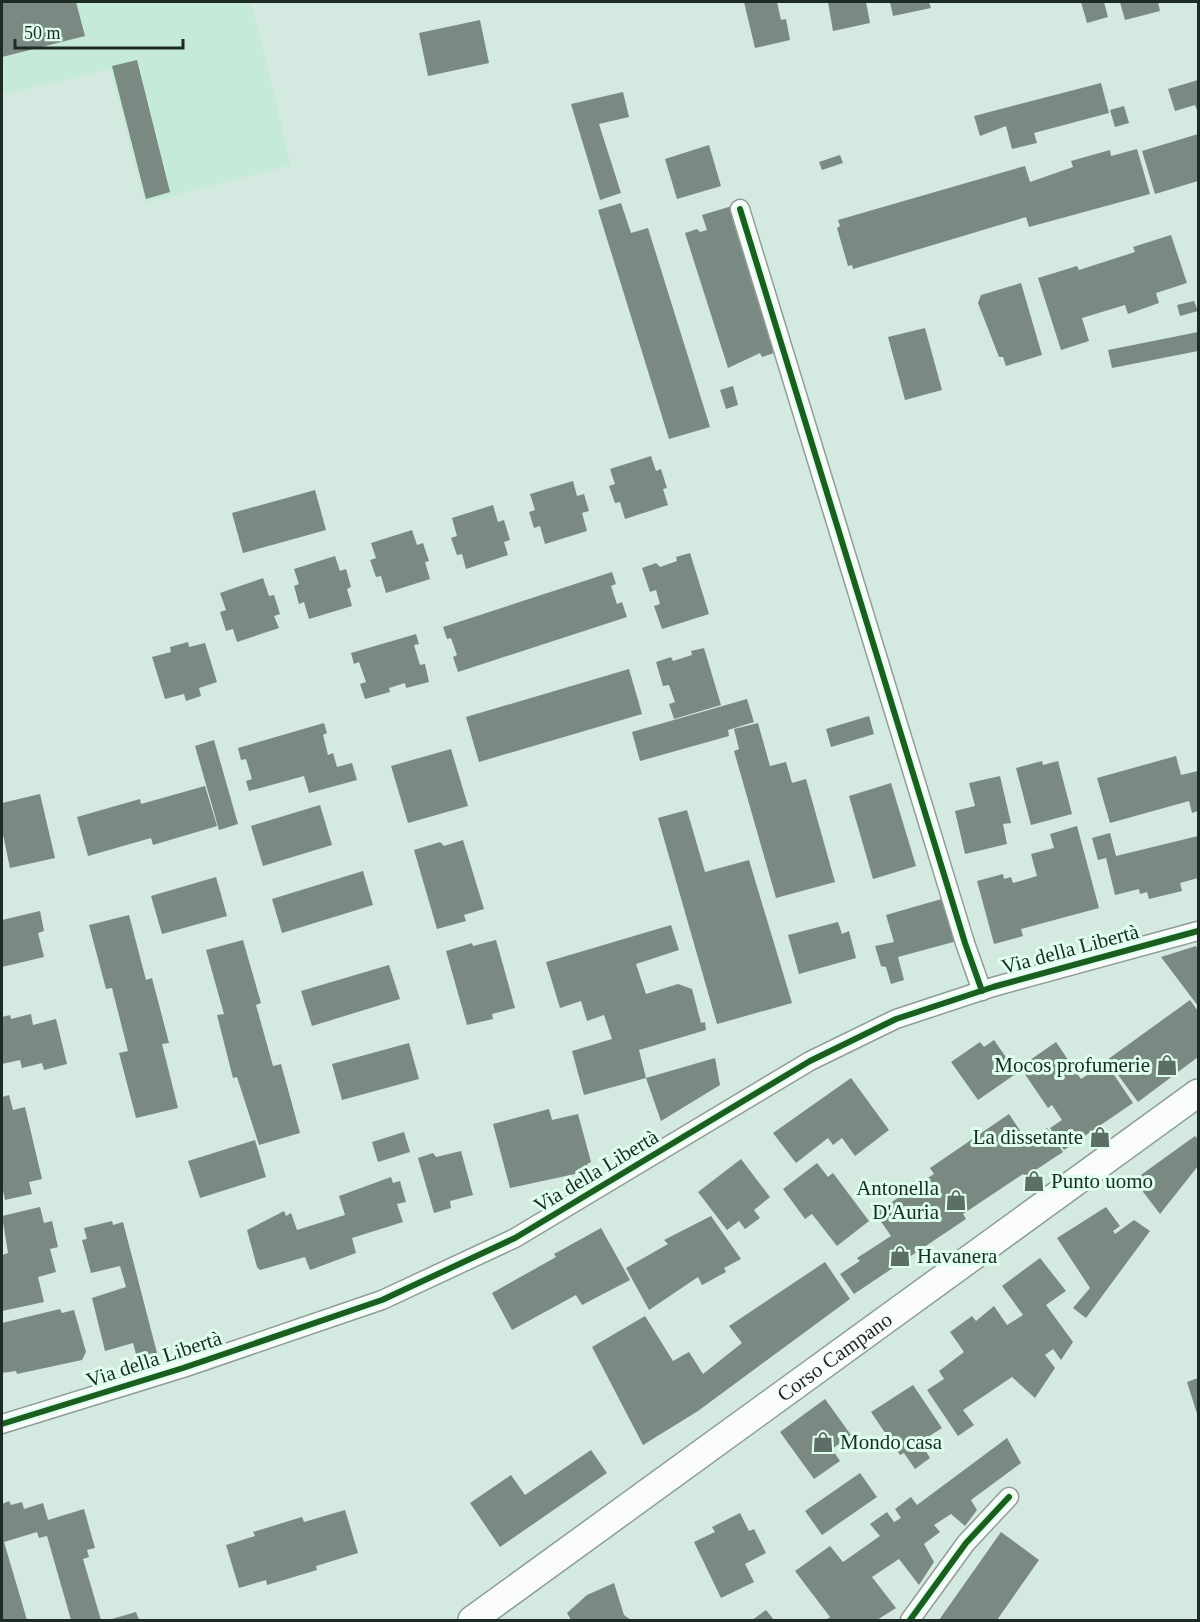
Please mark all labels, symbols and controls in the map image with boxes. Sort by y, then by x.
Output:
scale bar [15,12,183,50]
text: 50 m [24,23,61,43]
street label: Via della Libertà [999,919,1142,979]
place label: Mocos profumerie [994,1053,1150,1077]
shop icon: Mocos profumerie [1155,1053,1179,1077]
street label: Via della Libertà [529,1124,663,1218]
place label: La dissetante [973,1125,1083,1149]
shop icon: La dissetante [1088,1125,1112,1149]
shop icon: Punto uomo [1022,1169,1046,1193]
place label: Punto uomo [1051,1169,1153,1193]
place label: Antonella D'Auria [856,1176,940,1224]
shop icon: Antonella D'Auria [944,1188,968,1212]
shop icon: Havanera [888,1244,912,1268]
place label: Havanera [917,1244,998,1268]
street label: Corso Campano [772,1307,897,1406]
street label: Via della Libertà [83,1326,225,1392]
shop icon: Mondo casa [811,1430,835,1454]
place label: Mondo casa [840,1430,943,1454]

